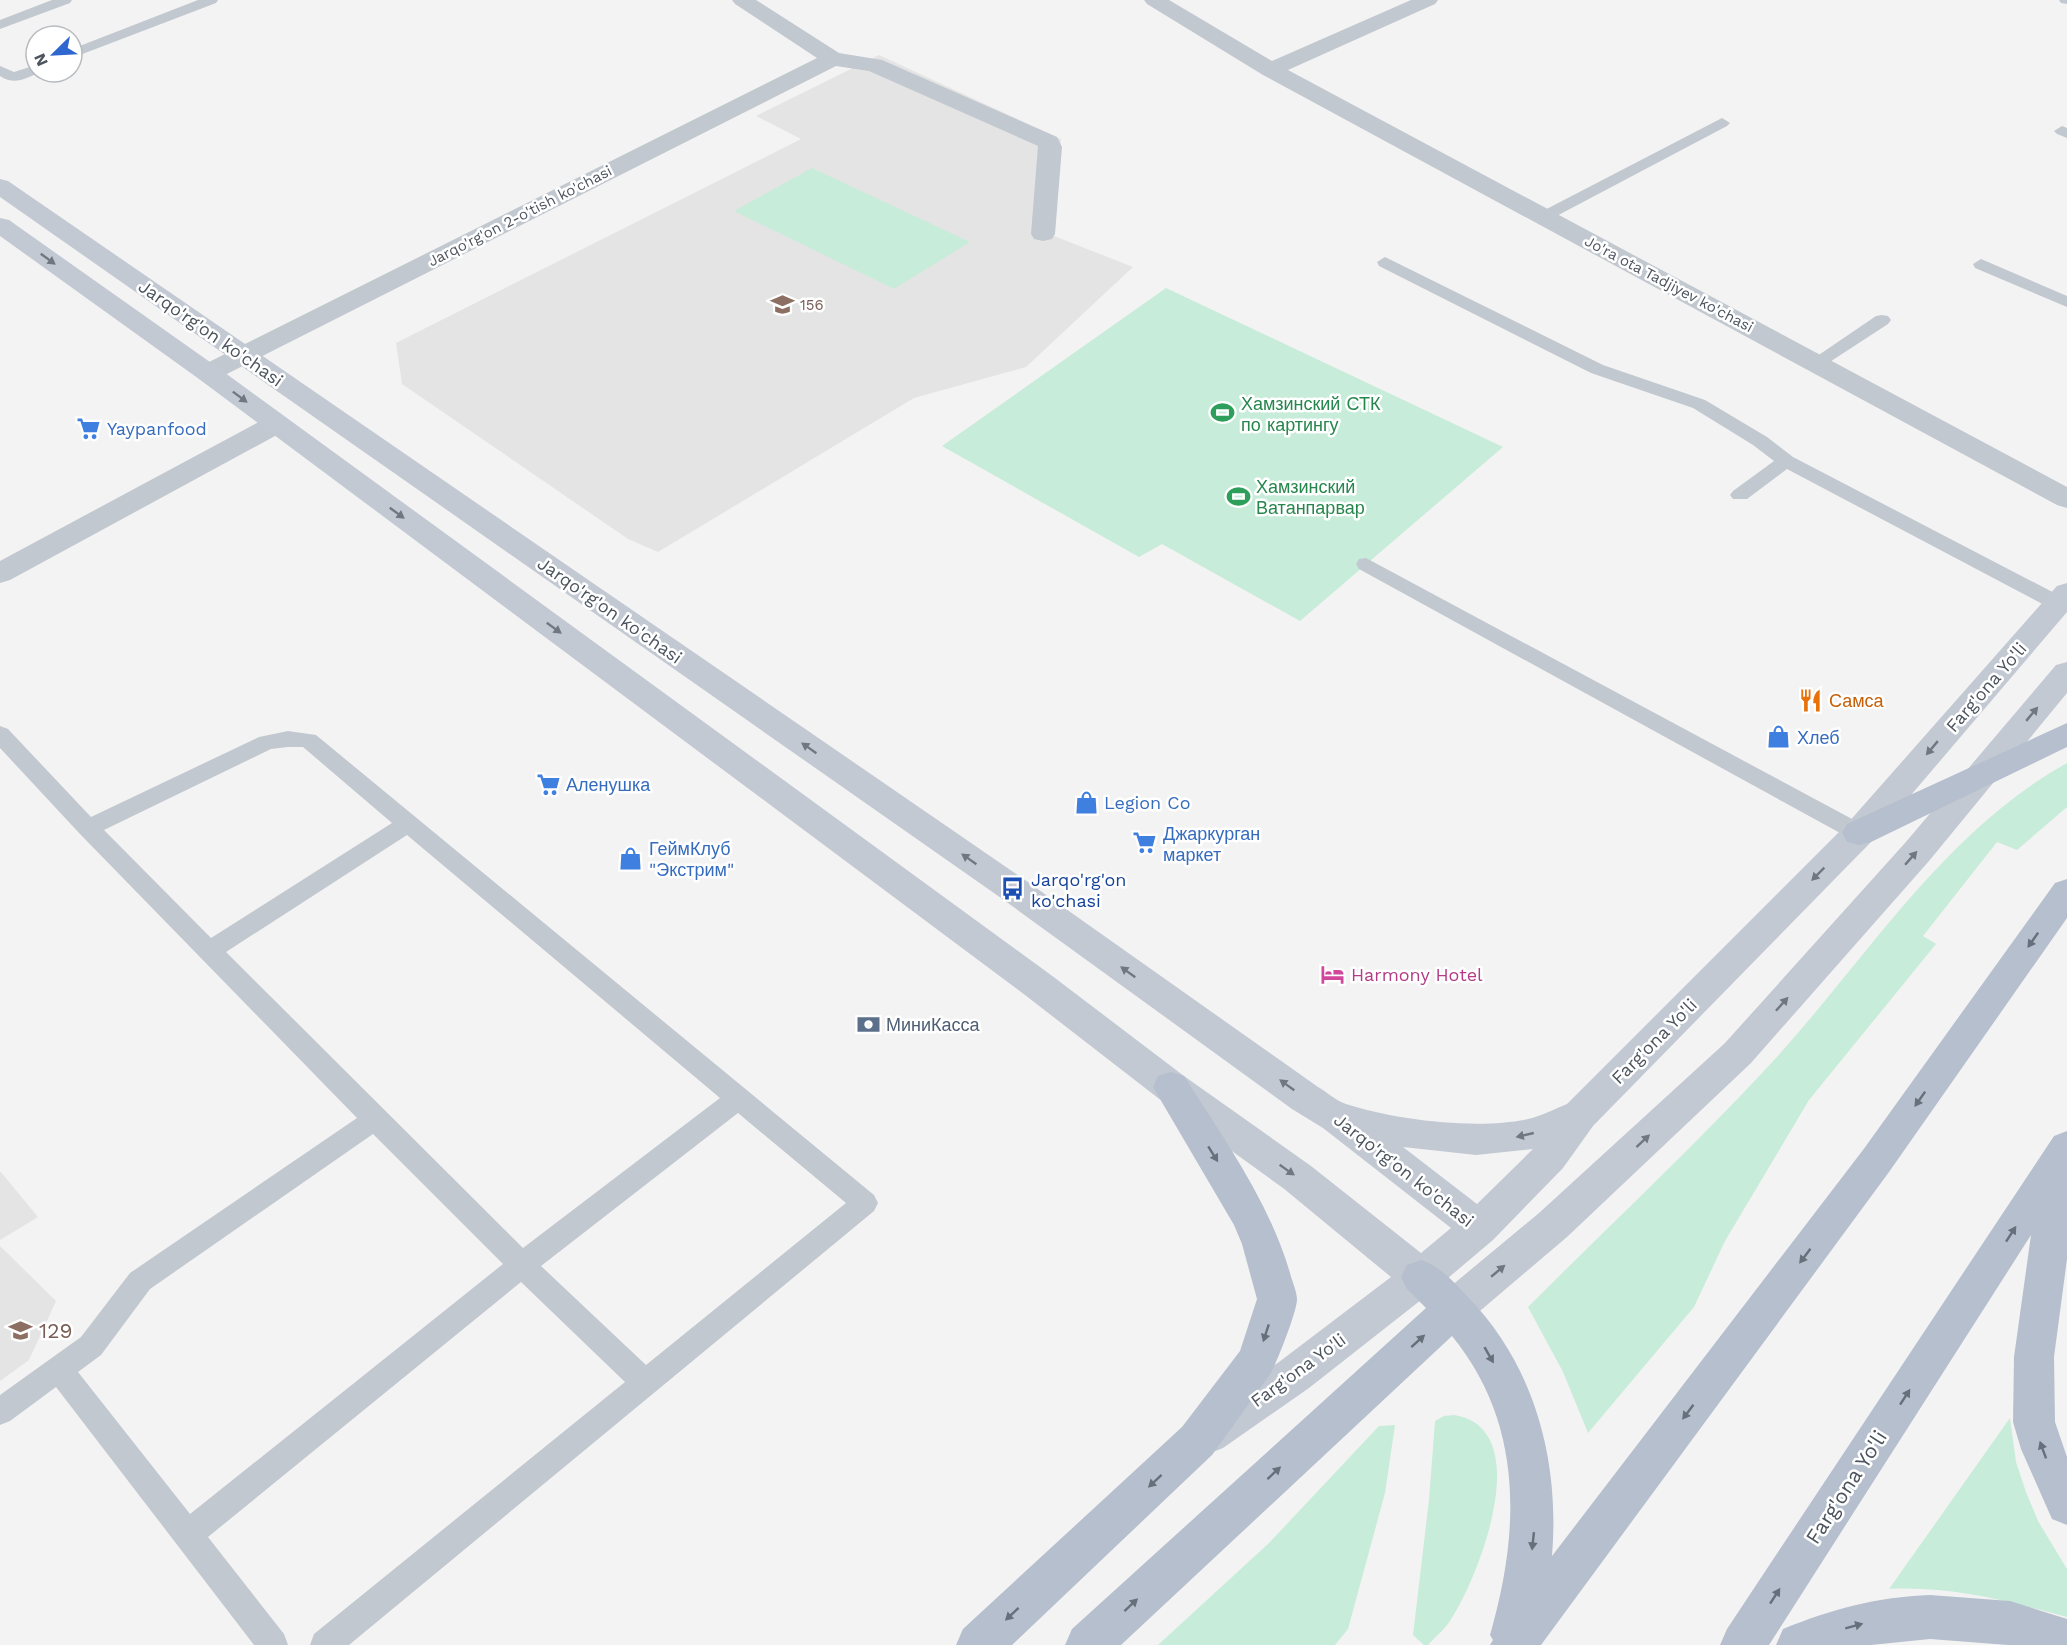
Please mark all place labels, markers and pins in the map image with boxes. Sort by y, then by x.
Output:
school or university icon: 156 [769,292,795,318]
place label: 156 [800,296,824,314]
place label: Хамзинский СТК по картингу [1241,393,1381,435]
sports icon: Хамзинский СТК по картингу [1210,400,1236,426]
supermarket icon: Yaypanfood [76,415,102,441]
place label: Yaypanfood [107,418,207,439]
place label: Хамзинский Ватанпарвар [1256,476,1365,518]
sports icon: Хамзинский Ватанпарвар [1225,483,1251,509]
restaurant icon: Самса [1798,687,1824,713]
place label: Самса [1829,690,1885,711]
shop icon: Хлеб [1766,724,1792,750]
place label: Хлеб [1797,727,1840,748]
supermarket icon: Аленушка [535,771,561,797]
place label: Аленушка [566,774,651,795]
shop icon: Legion Co [1073,789,1099,815]
place label: Legion Co [1104,792,1190,813]
place label: Джаркурган маркет [1163,823,1260,865]
supermarket icon: Джаркурган маркет [1132,830,1158,856]
place label: ГеймКлуб "Экстрим" [649,838,734,880]
shop icon: ГеймКлуб "Экстрим" [618,845,644,871]
place label: Jarqo'rg'on ko'chasi [1031,869,1127,911]
bus stop icon: Jarqo'rg'on ko'chasi [1000,876,1026,902]
hotel icon: Harmony Hotel [1320,961,1346,987]
place label: Harmony Hotel [1351,964,1483,985]
bank icon: МиниКасса [855,1011,881,1037]
place label: МиниКасса [886,1014,981,1035]
school or university icon: 129 [8,1317,34,1343]
place label: 129 [39,1318,72,1343]

